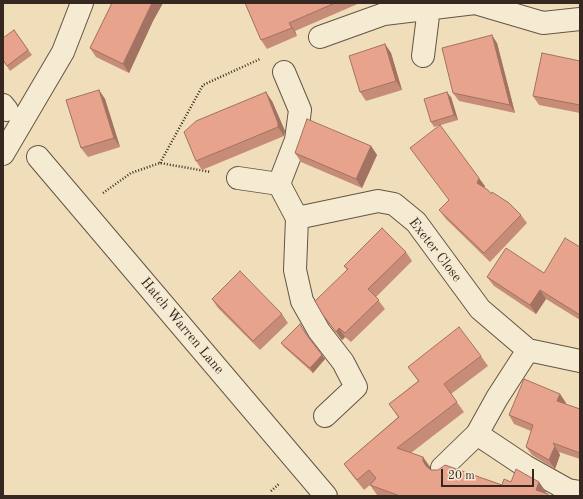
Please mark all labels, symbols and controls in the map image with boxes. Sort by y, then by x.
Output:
street label: Exeter Close [405,215,465,285]
street label: Hatch Warren Lane [137,274,227,378]
scale bar [443,461,536,487]
text: 20 m [448,470,475,482]

